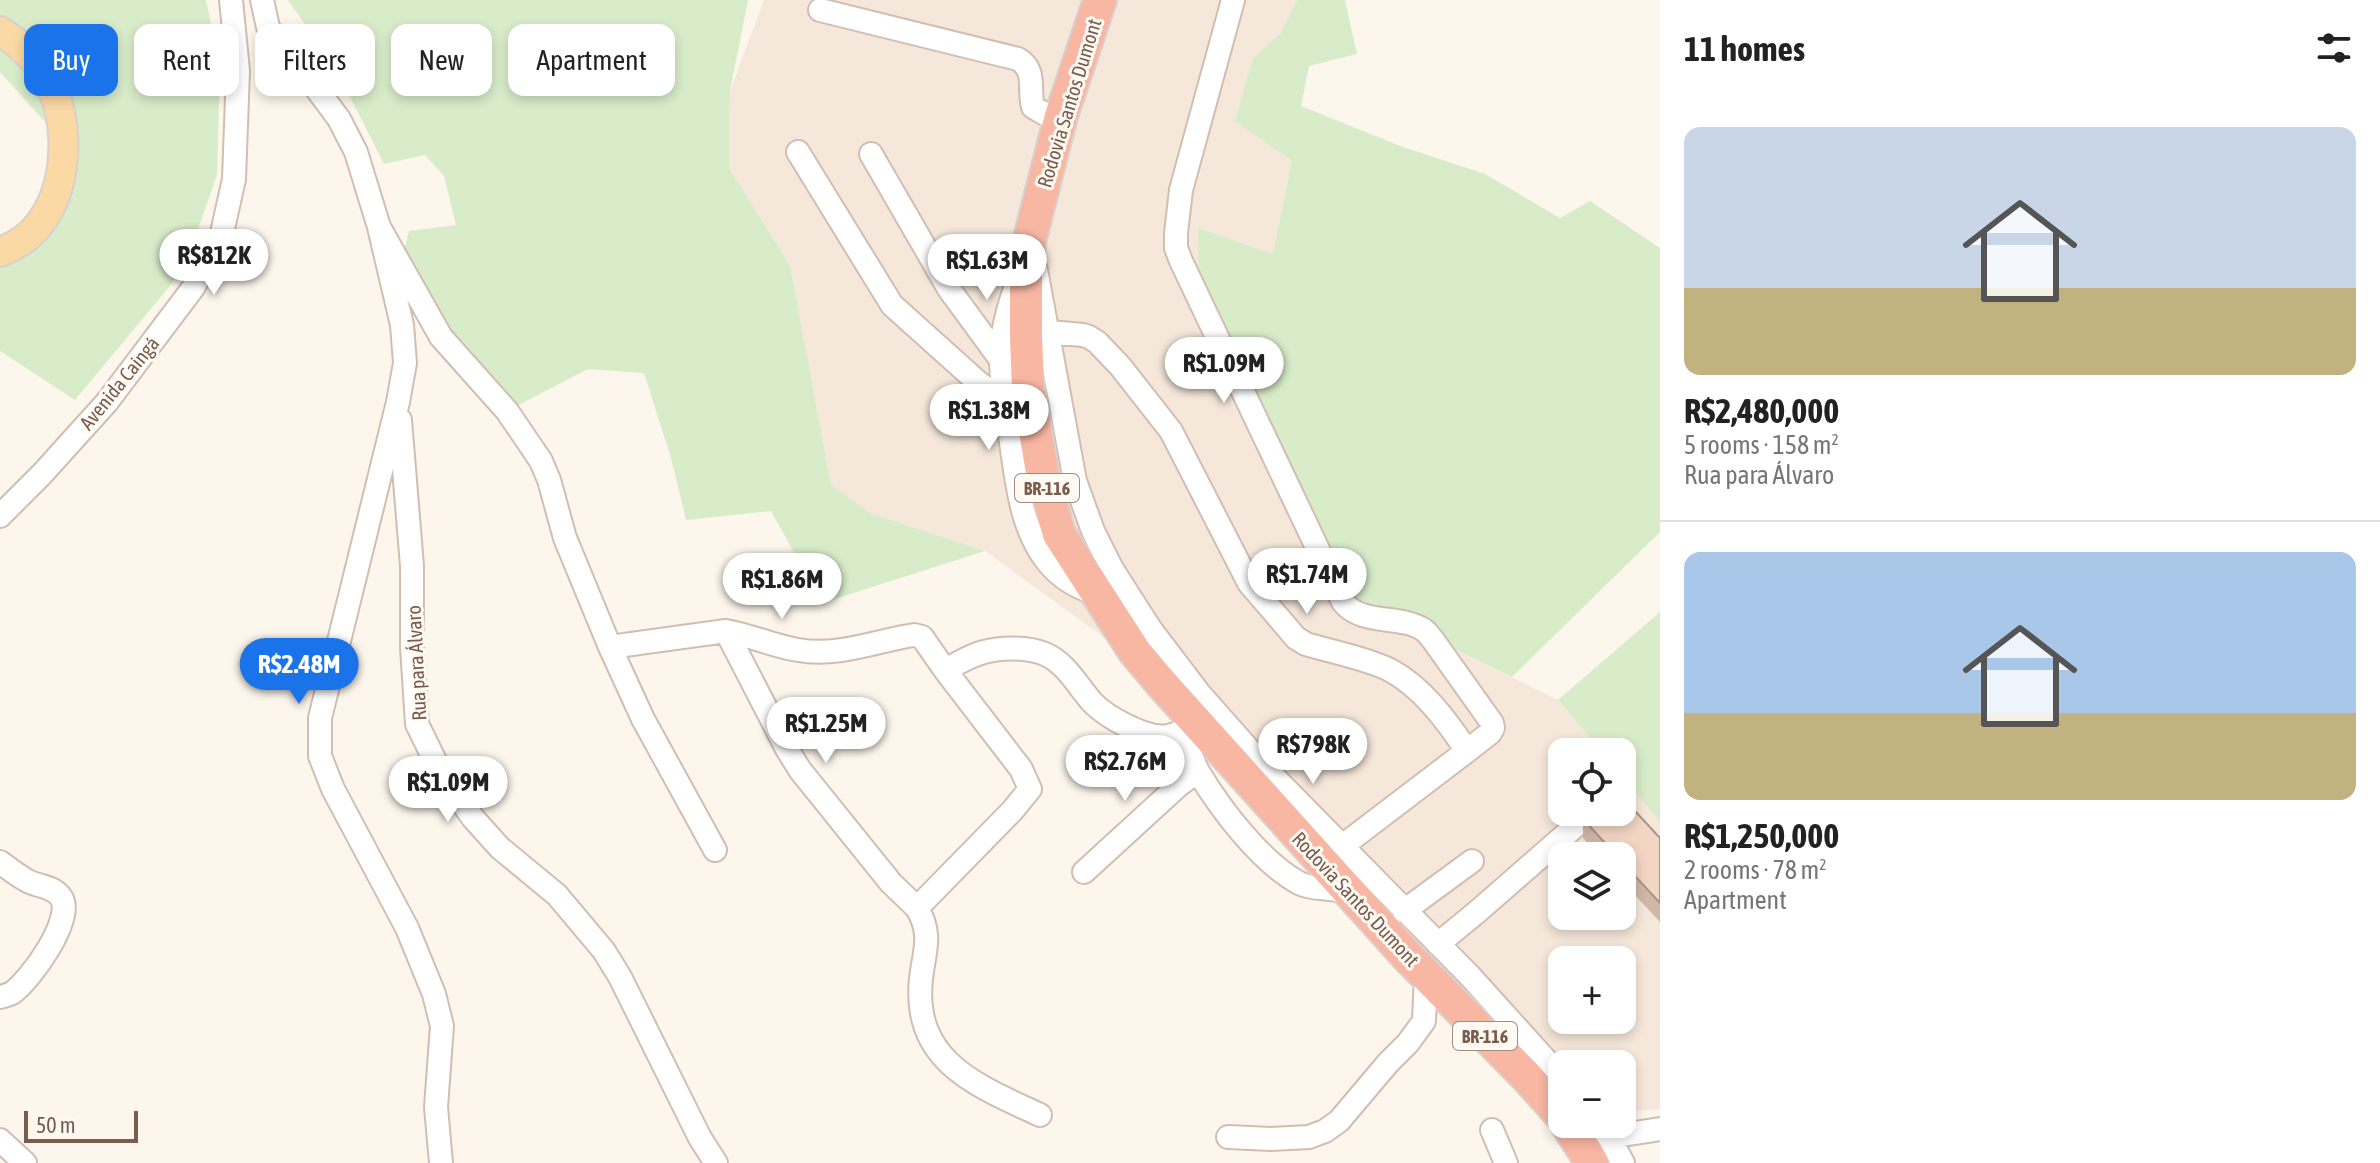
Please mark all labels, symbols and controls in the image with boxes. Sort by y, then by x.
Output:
street label: Rodovia Santos Dumont [1032,16,1106,190]
chip: Buy [24,24,118,96]
chip: Rent [134,24,239,96]
chip: Filters [255,24,375,96]
chip: New [391,24,492,96]
chip: Apartment [508,24,675,96]
icon: filters [2312,26,2356,70]
text: 11 homes [1684,29,1805,68]
icon: home [1948,179,2092,323]
pin: R$812K [149,229,279,297]
pin: R$1.63M [913,234,1061,302]
text: R$812K [177,240,251,270]
text: R$1.63M [946,245,1028,275]
street label: Avenida Caingá [75,332,163,434]
pin: R$1.09M [1150,337,1298,405]
text: R$1.09M [1183,348,1265,378]
pin: R$1.38M [915,384,1063,452]
text: R$2,480,000 [1684,391,1839,430]
text: R$1.38M [948,395,1030,425]
text: 5 rooms · 158 m² [1684,430,1839,460]
text: Rua para Álvaro [1684,460,1834,490]
road number: BR-116 [1015,474,1079,502]
pin: R$1.74M [1233,548,1381,616]
pin: R$1.86M [708,553,856,621]
text: R$1.74M [1266,559,1348,589]
text: R$1.86M [741,564,823,594]
icon: home [1948,604,2092,748]
street label: Rua para Álvaro [401,605,431,721]
pin: R$2.48M [225,638,373,706]
text: R$2.48M [258,649,340,679]
pin: R$1.25M [752,697,900,765]
text: R$1.25M [785,708,867,738]
pin: R$798K [1248,718,1378,786]
text: R$798K [1276,729,1350,759]
pin: R$2.76M [1051,735,1199,803]
map controls [1548,738,1636,1138]
button: locate [1548,738,1636,826]
text: R$2.76M [1084,746,1166,776]
pin: R$1.09M [374,756,522,824]
text: R$1.09M [407,767,489,797]
text: R$1,250,000 [1684,816,1839,855]
street label: Rodovia Santos Dumont [1288,827,1424,971]
button: layers [1548,842,1636,930]
text: 2 rooms · 78 m² [1684,855,1826,885]
text: Apartment [1684,885,1787,915]
button: + [1548,946,1636,1034]
road number: BR-116 [1453,1022,1517,1050]
button: − [1548,1050,1636,1138]
scale bar [24,1107,138,1143]
text: 50 m [36,1112,76,1138]

